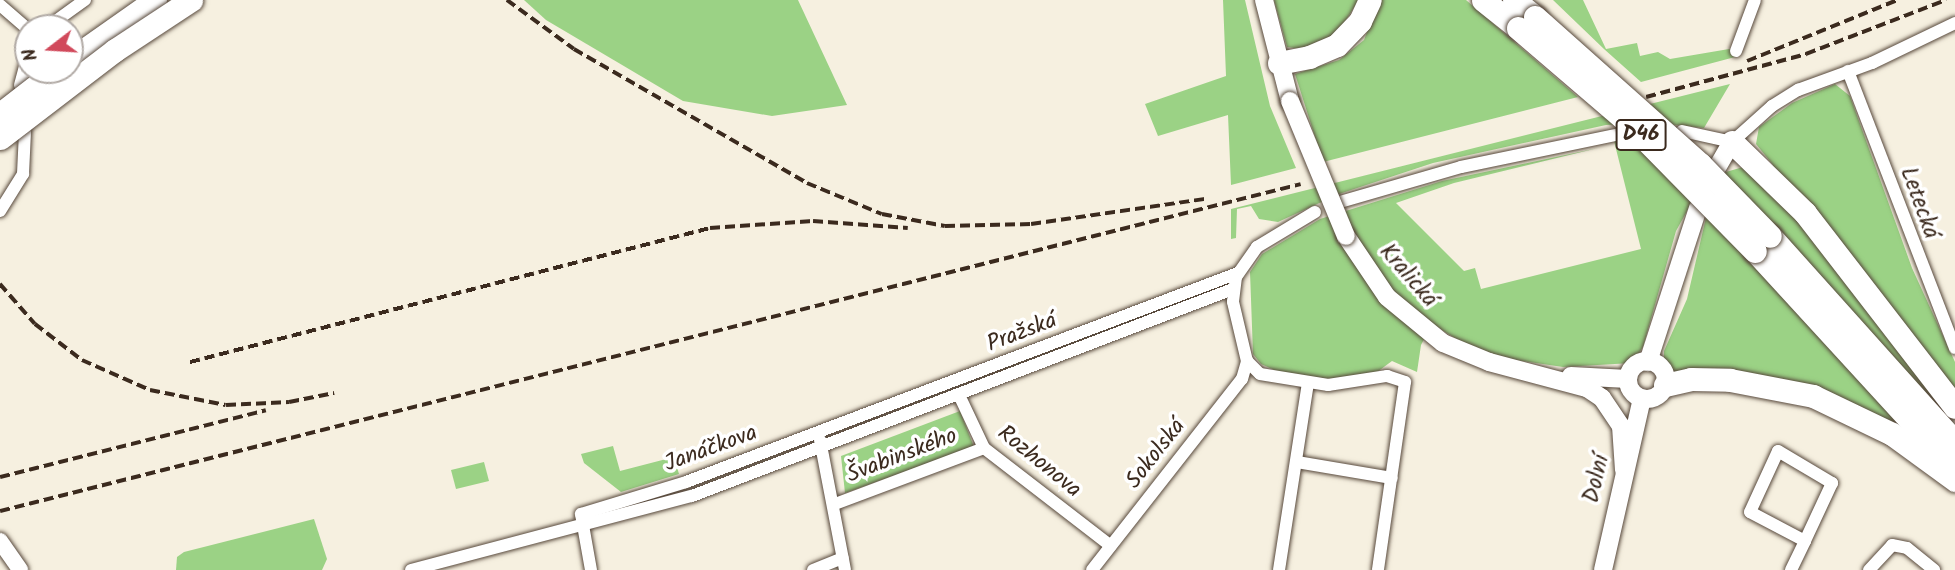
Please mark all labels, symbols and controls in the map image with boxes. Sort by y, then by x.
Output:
north arrow [14,14,84,84]
text: N [15,44,47,65]
road number: D46 [1615,118,1667,152]
street label: Letecká [1893,163,1945,243]
street label: Kralická [1373,239,1443,313]
street label: Pražská [983,307,1061,359]
street label: Sokolská [1120,414,1192,494]
street label: Janáčkova [661,420,761,478]
street label: Rozhonova [992,420,1086,504]
street label: Švabinského [843,422,961,490]
street label: Dolní [1578,452,1616,506]

